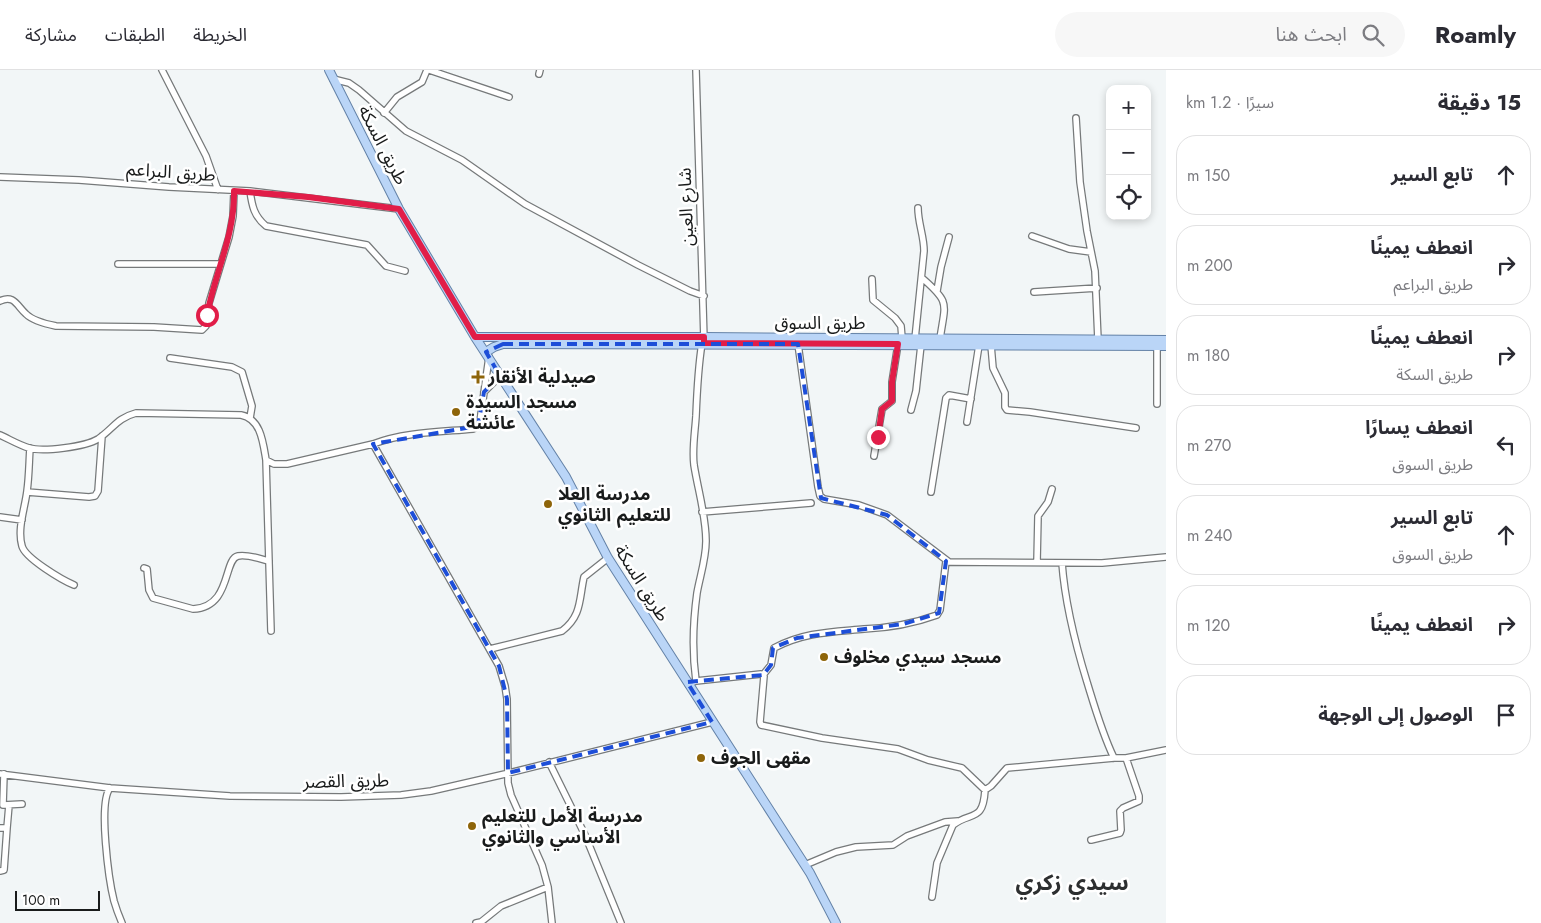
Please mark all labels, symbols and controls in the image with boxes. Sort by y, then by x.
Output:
search box [1055,12,1405,57]
text: Roamly [1435,17,1516,52]
text: ابحث هنا [1276,21,1347,48]
icon: search [1359,21,1387,49]
text: مشاركة [25,22,77,48]
text: الطبقات [105,22,165,48]
text: الخريطة [193,22,247,48]
map controls [1106,85,1151,220]
button: + [1106,85,1151,130]
text: 15 دقيقة [1438,88,1521,118]
text: سيرًا · 1.2 km [1186,91,1274,114]
street label: طريق السكة [352,101,414,189]
button: − [1106,130,1151,175]
street label: طريق البراعم [126,156,216,188]
text: تابع السير [1391,161,1473,188]
icon: ahead [1492,161,1520,189]
text: 150 m [1187,164,1230,187]
street label: شارع العين [672,167,701,247]
button: locate [1106,175,1151,220]
text: انعطف يمينًا [1370,234,1473,261]
icon: right [1492,251,1520,279]
text: 200 m [1187,254,1233,277]
text: طريق البراعم [1394,273,1473,296]
route start [196,304,219,327]
street label: طريق السوق [775,310,865,336]
text: انعطف يمينًا [1370,324,1473,351]
icon: right [1492,341,1520,369]
text: 180 m [1187,344,1230,367]
text: طريق السكة [1396,363,1473,386]
place label: صيدلية الأنقار [487,364,596,390]
marker: صيدلية الأنقار [472,371,484,383]
place label: مسجد السيدة عائشة [466,389,577,436]
marker: مسجد السيدة عائشة [450,406,462,418]
text: انعطف يسارًا [1365,414,1473,441]
route end [867,426,890,449]
icon: left [1492,431,1520,459]
text: 270 m [1187,434,1231,457]
text: طريق السوق [1392,453,1473,476]
place label: مدرسة العلا للتعليم الثانوي [558,481,671,529]
marker: مدرسة العلا للتعليم الثانوي [542,498,554,510]
text: تابع السير [1391,504,1473,531]
icon: ahead [1492,521,1520,549]
text: 240 m [1187,524,1232,547]
street label: طريق السكة [608,540,676,626]
text: طريق السوق [1392,543,1473,566]
text: انعطف يمينًا [1370,611,1473,638]
icon: right [1492,611,1520,639]
text: 120 m [1187,614,1230,637]
place label: مسجد سيدي مخلوف [834,644,1002,671]
marker: مسجد سيدي مخلوف [818,651,830,663]
text: الوصول إلى الوجهة [1318,701,1473,728]
icon: arrive [1492,701,1520,729]
place label: مقهى الجوف [711,745,811,771]
marker: مقهى الجوف [695,752,707,764]
street label: طريق القصر [302,767,389,795]
place label: مدرسة الأمل للتعليم الأساسي والثانوي [482,803,643,851]
marker: مدرسة الأمل للتعليم الأساسي والثانوي [466,820,478,832]
district label: سيدي زكري [1015,866,1129,900]
scale bar [15,888,100,911]
text: 100 m [22,890,60,910]

